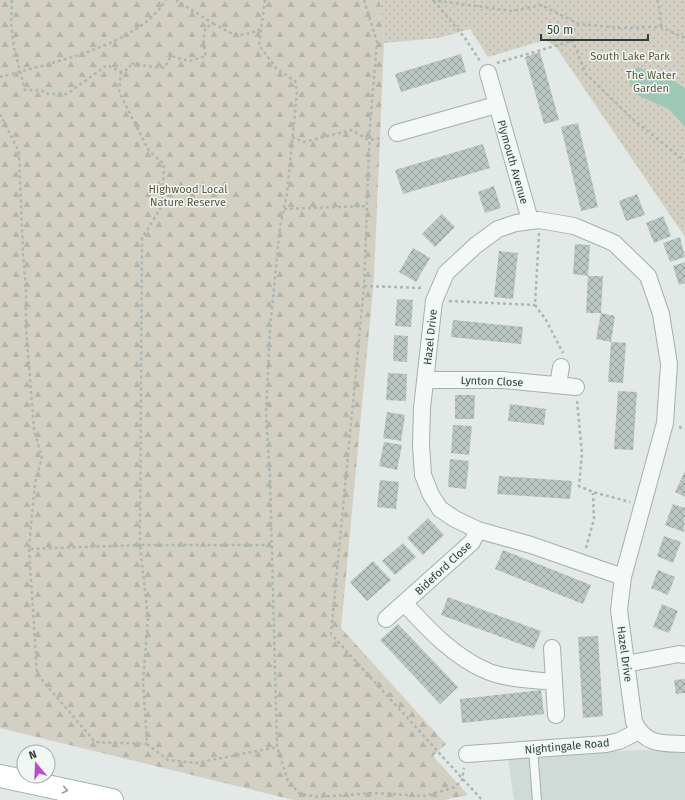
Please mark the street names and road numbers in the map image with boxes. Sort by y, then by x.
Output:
street label: Plymouth Avenue [494,119,531,206]
street label: Hazel Drive [421,308,440,366]
street label: Lynton Close [460,374,524,389]
street label: Bideford Close [412,539,474,598]
street label: Hazel Drive [614,625,635,683]
street label: Nightingale Road [524,736,610,757]

